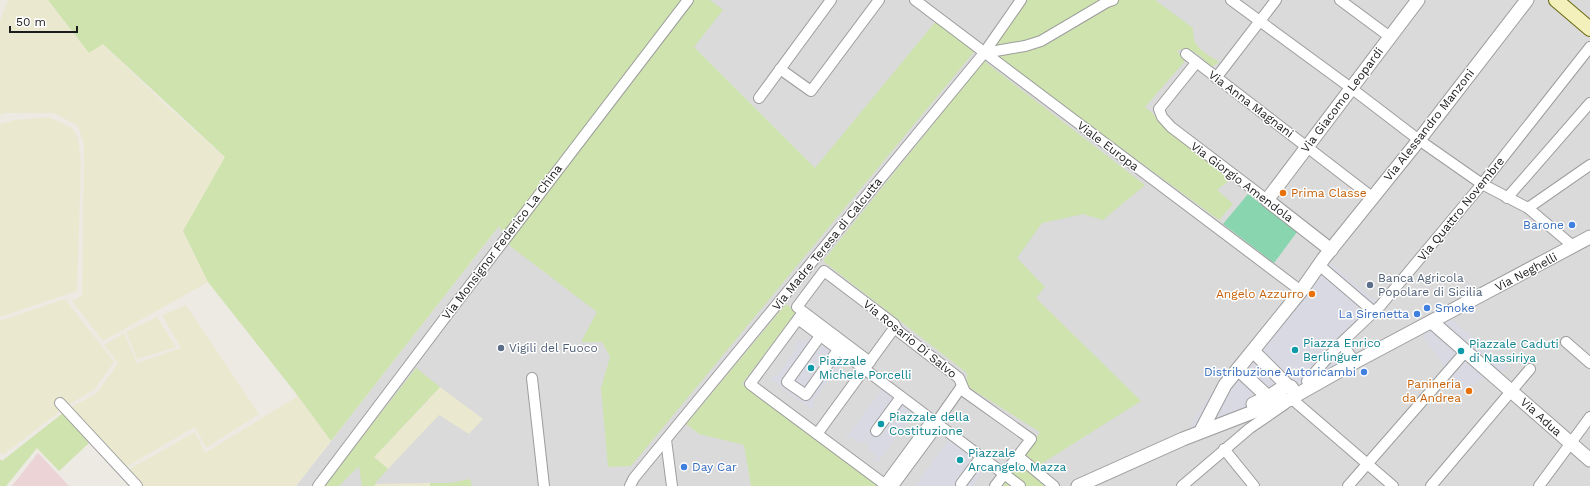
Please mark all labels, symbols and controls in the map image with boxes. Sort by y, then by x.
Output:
scale bar [10,8,77,34]
text: 50 m [16,15,46,29]
street label: Via Giacomo Leopardi [1298,45,1386,155]
street label: Via Alessandro Manzoni [1381,66,1477,184]
street label: Via Anna Magnani [1206,68,1296,140]
street label: Viale Europa [1074,118,1142,174]
street label: Via Giorgio Amendola [1188,139,1296,225]
street label: Via Quattro Novembre [1415,154,1507,264]
street label: Via Monsignor Federico La China [439,162,565,322]
street label: Via Madre Teresa di Calcutta [769,175,885,313]
place label: Prima Classe [1291,186,1367,200]
marker: Prima Classe [1278,188,1288,198]
place label: Barone [1523,218,1564,232]
marker: Barone [1567,220,1577,230]
street label: Via Neghelli [1492,250,1560,294]
place label: Banca Agricola Popolare di Sicilia [1378,271,1483,299]
marker: Banca Agricola Popolare di Sicilia [1365,280,1375,290]
place label: Angelo Azzurro [1216,287,1304,301]
marker: Angelo Azzurro [1307,289,1317,299]
street label: Via Rosario Di Salvo [860,297,960,381]
place label: Smoke [1435,301,1475,315]
marker: Smoke [1422,303,1432,313]
place label: La Sirenetta [1339,307,1409,321]
marker: La Sirenetta [1412,309,1422,319]
place label: Piazza Enrico Berlinguer [1303,336,1381,364]
place label: Piazzale Caduti di Nassiriya [1469,337,1559,365]
place label: Vigili del Fuoco [509,341,598,355]
marker: Vigili del Fuoco [496,343,506,353]
marker: Piazza Enrico Berlinguer [1290,345,1300,355]
marker: Piazzale Caduti di Nassiriya [1456,346,1466,356]
place label: Piazzale Michele Porcelli [819,354,912,382]
marker: Piazzale Michele Porcelli [806,363,816,373]
place label: Distribuzione Autoricambi [1204,365,1356,379]
marker: Distribuzione Autoricambi [1359,367,1369,377]
place label: Panineria da Andrea [1402,377,1461,405]
marker: Panineria da Andrea [1464,386,1474,396]
street label: Via Adua [1517,395,1565,439]
place label: Piazzale della Costituzione [889,410,969,438]
marker: Piazzale della Costituzione [876,419,886,429]
place label: Piazzale Arcangelo Mazza [968,446,1067,474]
marker: Piazzale Arcangelo Mazza [955,455,965,465]
place label: Day Car [692,460,737,474]
marker: Day Car [679,462,689,472]

